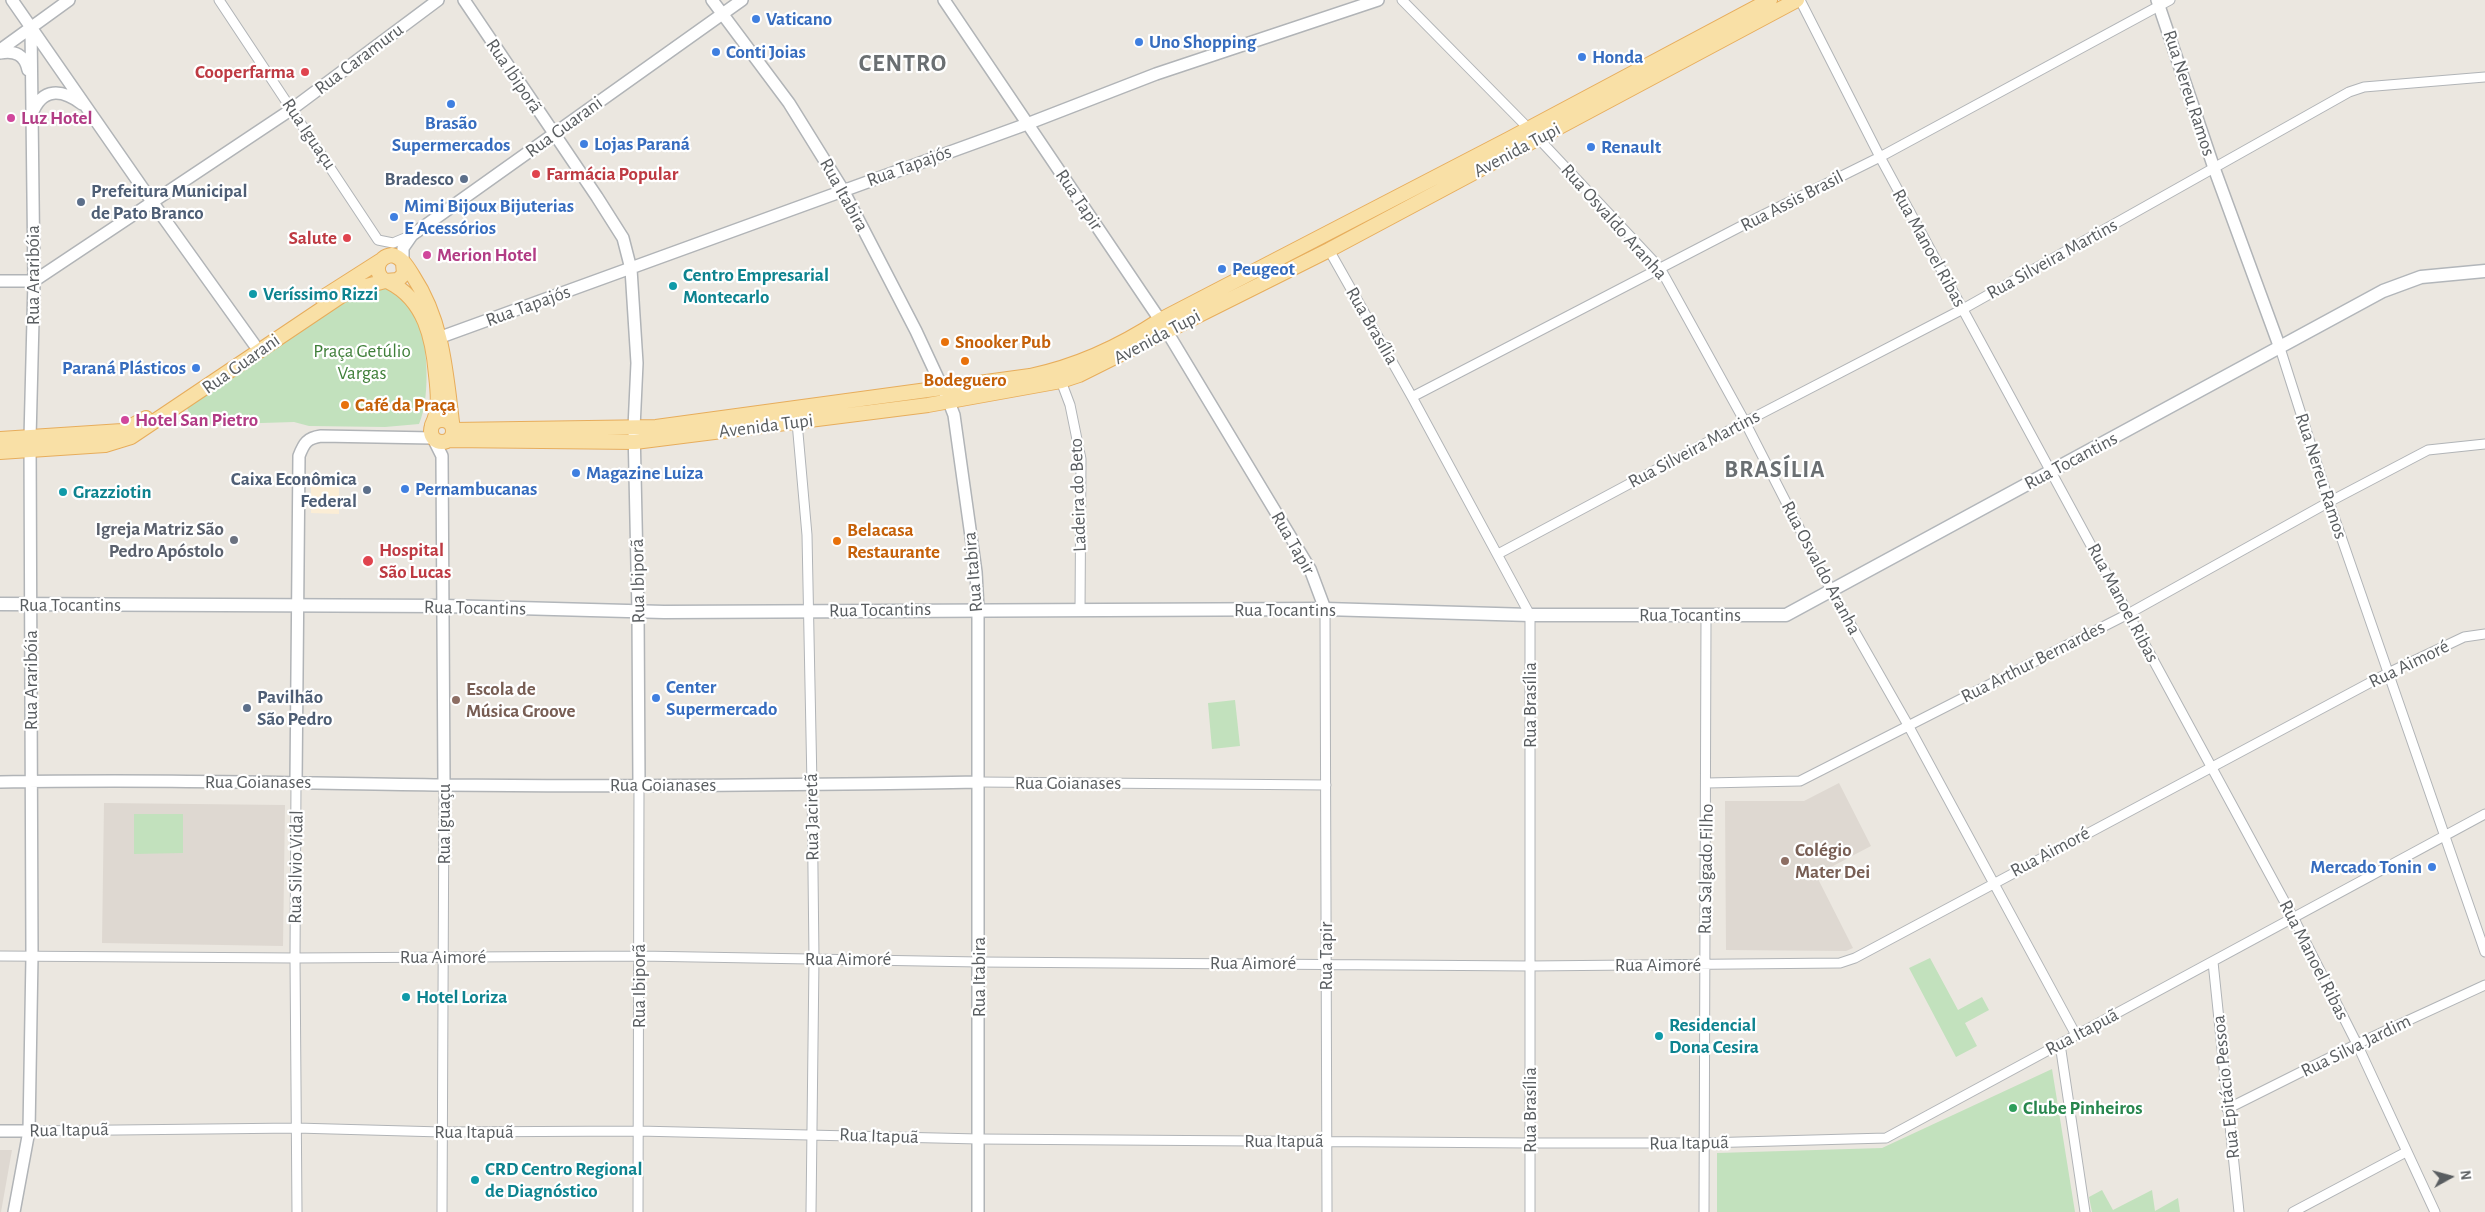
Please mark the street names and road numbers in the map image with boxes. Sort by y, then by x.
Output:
street label: Rua Caramuru [310,18,408,100]
street label: Rua Nereu Ramos [2158,27,2220,159]
street label: Rua Ibiporã [481,35,547,117]
street label: Rua Guarani [521,91,607,163]
street label: Rua Iguaçu [277,94,341,174]
street label: Avenida Tupi [1470,118,1564,182]
street label: Rua Tapajós [864,140,954,192]
street label: Rua Itabira [814,154,874,236]
street label: Rua Osvaldo Aranha [1556,159,1672,285]
street label: Rua Tapir [1050,165,1108,235]
street label: Rua Assis Brasil [1737,165,1847,237]
street label: Rua Manoel Ribas [1887,185,1971,311]
street label: Rua Silveira Martins [1983,214,2121,304]
street label: Rua Araribóia [22,225,44,325]
street label: Rua Tapajós [483,280,573,332]
street label: Rua Brasília [1341,283,1403,369]
street label: Avenida Tupi [1110,305,1204,369]
street label: Rua Guarani [198,329,284,399]
street label: Rua Silveira Martins [1624,405,1764,493]
street label: Avenida Tupi [717,409,815,443]
street label: Rua Nereu Ramos [2290,410,2352,542]
street label: Rua Tocantins [2021,427,2121,495]
street label: Ladeira do Beto [1065,438,1091,552]
street label: Rua Osvaldo Aranha [1776,497,1866,639]
street label: Rua Tapir [1266,507,1320,579]
street label: Rua Itabira [958,531,988,613]
street label: Rua Ibiporã [626,538,650,624]
street label: Rua Manoel Ribas [2082,540,2164,666]
street label: Rua Tocantins [19,594,121,616]
street label: Rua Tocantins [424,596,526,620]
street label: Rua Tocantins [829,598,931,622]
street label: Rua Tocantins [1234,599,1336,621]
street label: Rua Tocantins [1639,604,1741,626]
street label: Rua Arthur Bernardes [1957,616,2109,708]
street label: Rua Araribóia [20,630,42,730]
street label: Rua Aimoré [2365,635,2453,693]
street label: Rua Brasília [1519,662,1541,748]
street label: Rua Goianases [205,771,311,793]
street label: Rua Goianases [1015,772,1121,794]
street label: Rua Jaciretã [800,773,824,861]
street label: Rua Goianases [610,774,716,796]
street label: Rua Iguaçu [433,783,455,865]
street label: Rua Salgado Filho [1693,803,1719,935]
street label: Rua Silvio Vidal [284,810,308,924]
street label: Rua Aimoré [2006,822,2094,882]
street label: Rua Manoel Ribas [2274,896,2354,1024]
street label: Rua Tapir [1315,921,1337,991]
street label: Rua Itabira [968,937,990,1017]
street label: Rua Ibiporã [628,944,650,1028]
street label: Rua Aimoré [400,946,486,968]
street label: Rua Aimoré [805,948,891,970]
street label: Rua Aimoré [1210,952,1296,974]
street label: Rua Aimoré [1615,954,1701,976]
street label: Rua Itapuã [2041,1003,2123,1061]
street label: Rua Silva Jardim [2297,1010,2415,1082]
street label: Rua Epitácio Pessoa [2207,1014,2245,1160]
street label: Rua Brasília [1519,1067,1541,1153]
street label: Rua Itapuã [29,1118,109,1142]
street label: Rua Itapuã [434,1121,514,1143]
street label: Rua Itapuã [839,1123,919,1149]
street label: Rua Itapuã [1244,1130,1324,1152]
street label: Rua Itapuã [1649,1131,1729,1155]

